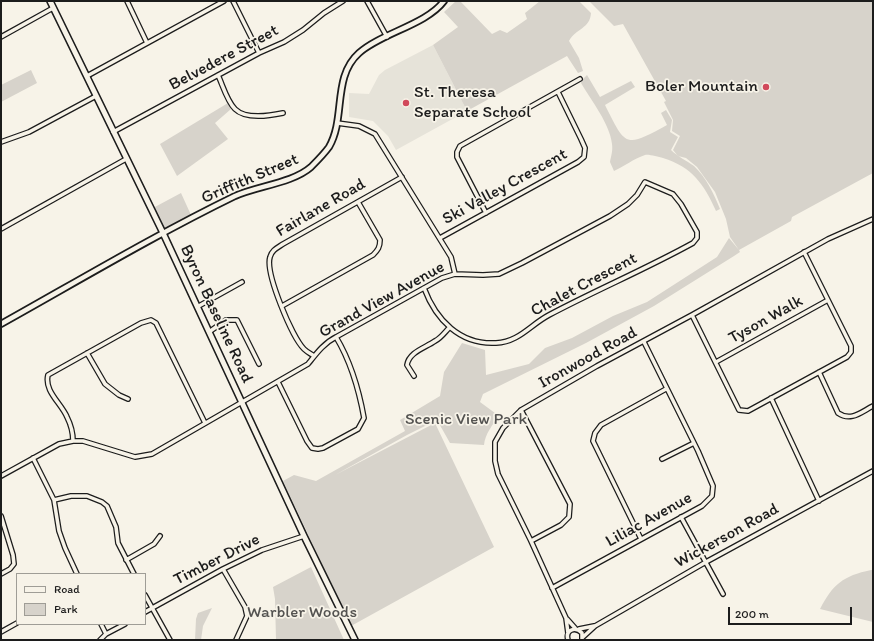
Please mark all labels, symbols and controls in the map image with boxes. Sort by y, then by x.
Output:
street label: Belvedere Street [166,21,282,95]
place label: Boler Mountain [645,77,758,97]
marker: Boler Mountain [761,82,771,92]
place label: St. Theresa Separate School [414,83,531,123]
marker: St. Theresa Separate School [401,98,411,108]
street label: Ski Valley Crescent [439,144,571,230]
street label: Griffith Street [198,149,302,209]
street label: Fairlane Road [273,174,369,242]
street label: Byron Baseline Road [175,242,257,386]
street label: Chalet Crescent [527,248,641,322]
street label: Grand View Avenue [316,257,448,343]
street label: Tyson Walk [725,291,807,349]
street label: Ironwood Road [535,323,641,393]
park label: Scenic View Park [405,410,527,430]
street label: Liliac Avenue [602,488,696,552]
street label: Wickerson Road [671,499,783,573]
street label: Timber Drive [171,530,263,590]
legend [16,573,146,625]
text: Road [54,582,80,596]
scale bar [730,599,854,625]
text: Park [54,602,78,616]
park label: Warbler Woods [247,603,357,623]
text: 200 m [735,607,769,621]

